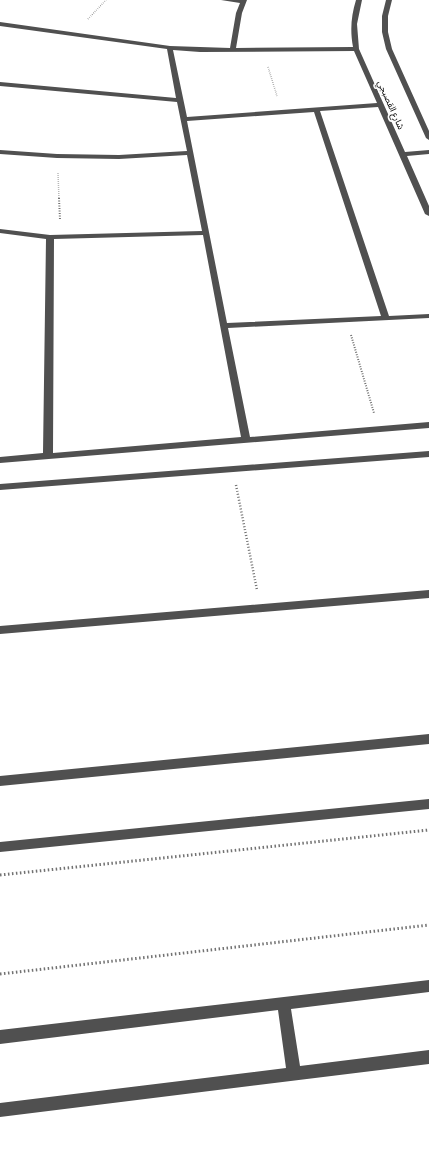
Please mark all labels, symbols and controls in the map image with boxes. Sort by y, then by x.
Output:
street label: شارع القصبجي [374,79,407,132]

